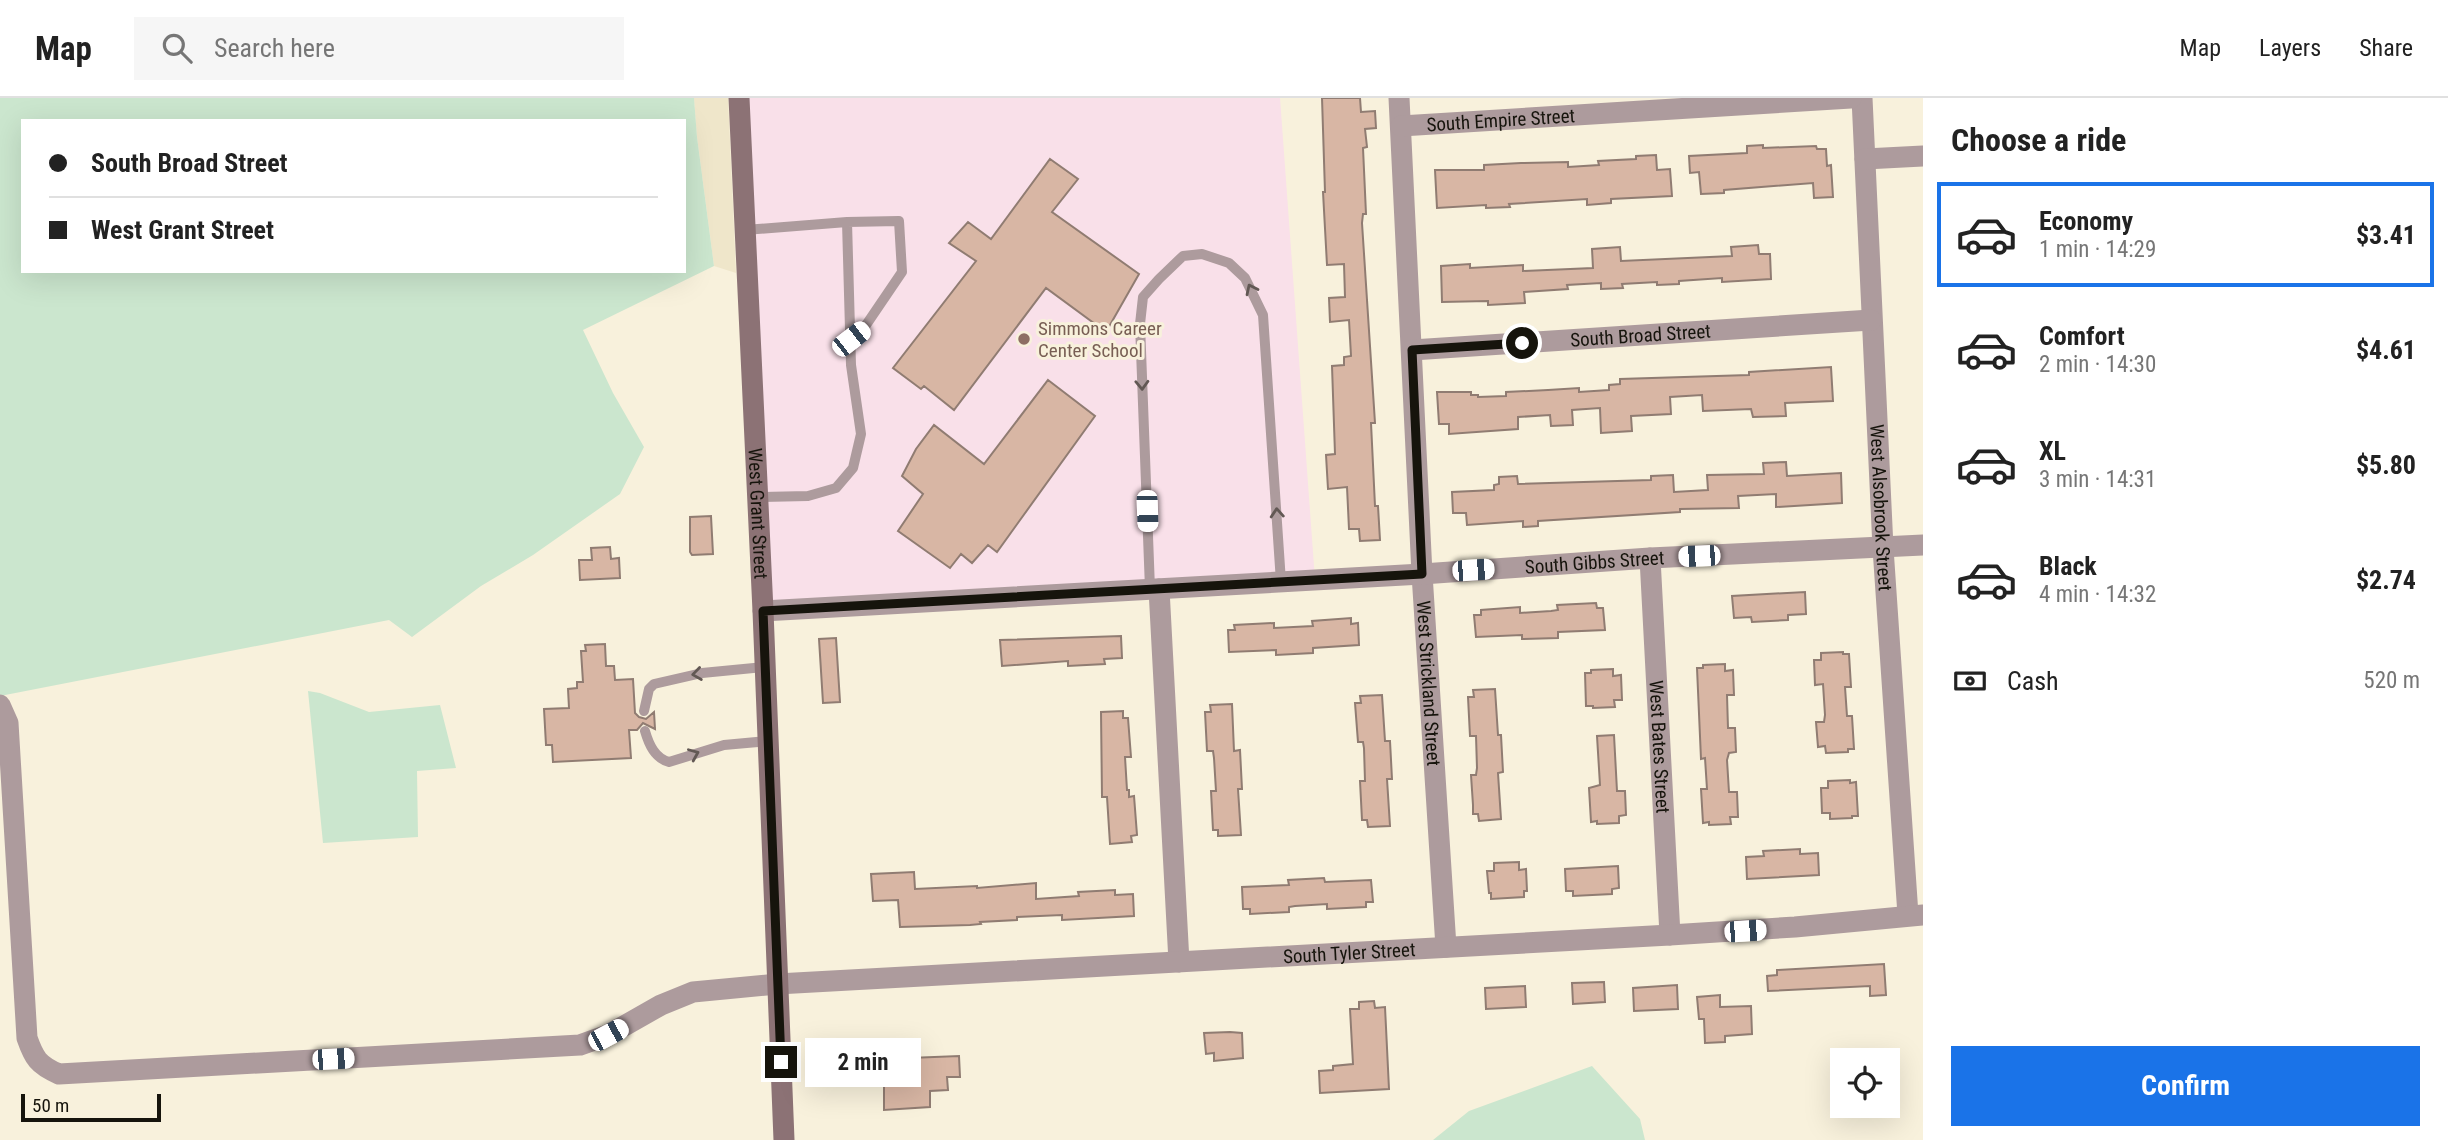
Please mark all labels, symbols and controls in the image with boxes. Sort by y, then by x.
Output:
search box [134,17,624,80]
text: Map [35,29,92,68]
icon: search [158,29,196,67]
text: Search here [214,33,335,63]
text: Map [2180,34,2221,62]
text: Layers [2259,34,2321,62]
text: Share [2359,34,2413,62]
street label: South Empire Street [1426,104,1576,136]
text: Choose a ride [1951,121,2126,159]
text: South Broad Street [91,148,288,178]
icon: car [1955,203,2018,266]
text: Economy [2039,206,2133,236]
text: West Grant Street [91,215,274,245]
text: $3.41 [2356,220,2416,250]
text: 1 min · 14:29 [2039,236,2156,263]
one-way arrow [1245,284,1259,296]
place label: Simmons Career Center School [1038,317,1162,362]
car [828,318,875,360]
icon: car [1955,318,2018,381]
street label: South Broad Street [1570,319,1712,351]
text: Comfort [2039,321,2125,351]
route start [1506,327,1538,359]
marker: Simmons Career Center School [1016,331,1032,347]
text: $4.61 [2356,335,2416,365]
text: 2 min · 14:30 [2039,351,2156,378]
one-way arrow [1135,379,1150,390]
street label: West Alsobrook Street [1866,424,1897,592]
icon: car [1955,433,2018,496]
text: XL [2039,436,2066,466]
street label: West Grant Street [744,447,773,580]
text: $5.80 [2356,450,2416,480]
text: 3 min · 14:31 [2039,466,2156,493]
car [1136,490,1159,532]
one-way arrow [1270,508,1285,519]
car [1678,545,1721,567]
street label: South Gibbs Street [1524,546,1665,578]
icon: car [1955,548,2018,611]
text: Black [2039,551,2097,581]
car [1452,558,1495,582]
text: $2.74 [2356,565,2416,595]
text: 4 min · 14:32 [2039,581,2156,608]
street label: West Strickland Street [1412,600,1446,767]
icon: cash [1951,662,1989,700]
one-way arrow [691,666,703,681]
text: Cash [2007,666,2059,696]
text: 520 m [2363,667,2420,694]
street label: West Bates Street [1645,680,1675,814]
one-way arrow [687,748,700,762]
car [1724,919,1767,943]
street label: South Tyler Street [1282,937,1416,968]
car [585,1016,632,1054]
callout: 2 min [806,1038,921,1086]
route end [765,1046,797,1078]
button: Confirm [1951,1046,2420,1126]
car [312,1047,355,1071]
map controls [1830,1048,1900,1118]
button: locate [1830,1048,1900,1118]
text: 2 min [837,1049,889,1076]
scale bar [21,1091,161,1123]
text: 50 m [32,1094,69,1117]

